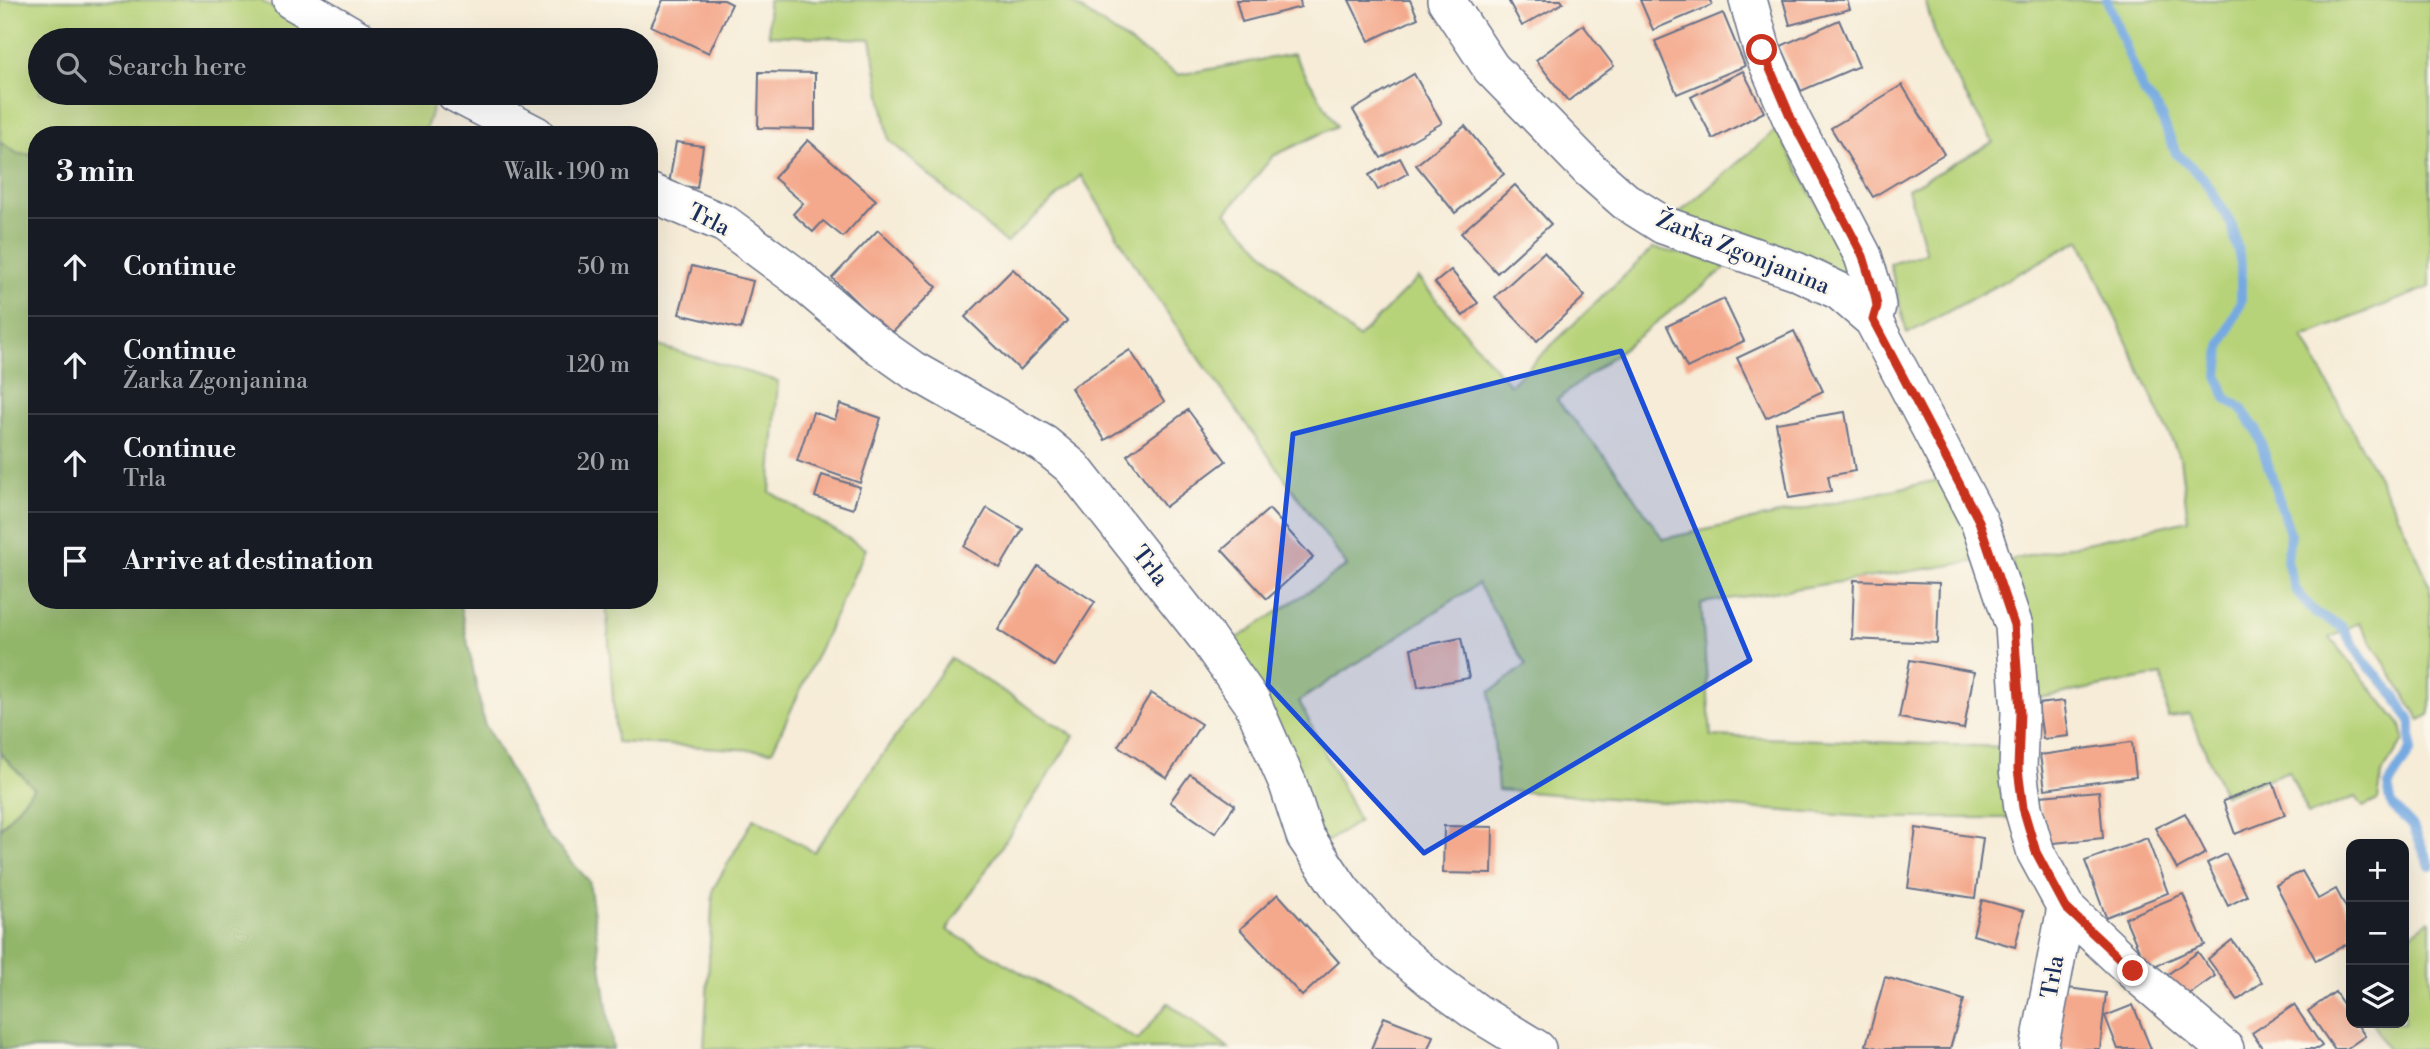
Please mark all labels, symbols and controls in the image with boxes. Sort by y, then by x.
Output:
search box [28,28,658,105]
route start [1746,34,1777,65]
icon: search [52,48,90,86]
text: Search here [108,51,247,83]
text: 3 min [56,153,134,191]
text: Walk · 190 m [504,158,630,186]
street label: Trla [683,198,735,242]
street label: Žarka Zgonjanina [1652,204,1835,301]
icon: ahead [56,248,94,286]
text: Continue [123,251,236,283]
text: 50 m [577,253,630,281]
text: Continue [123,335,236,367]
icon: ahead [56,346,94,384]
text: 120 m [566,351,630,379]
text: Žarka Zgonjanina [123,367,308,395]
text: Continue [123,433,236,465]
icon: ahead [56,444,94,482]
text: 20 m [577,449,630,477]
text: Trla [123,465,166,493]
street label: Trla [1126,540,1175,592]
icon: arrive [56,542,94,580]
text: Arrive at destination [123,545,373,577]
map controls [2346,839,2409,1028]
button: + [2346,839,2409,902]
button: − [2346,902,2409,965]
street label: Trla [2035,953,2071,1001]
route end [2117,955,2148,986]
button: layers [2346,965,2409,1028]

